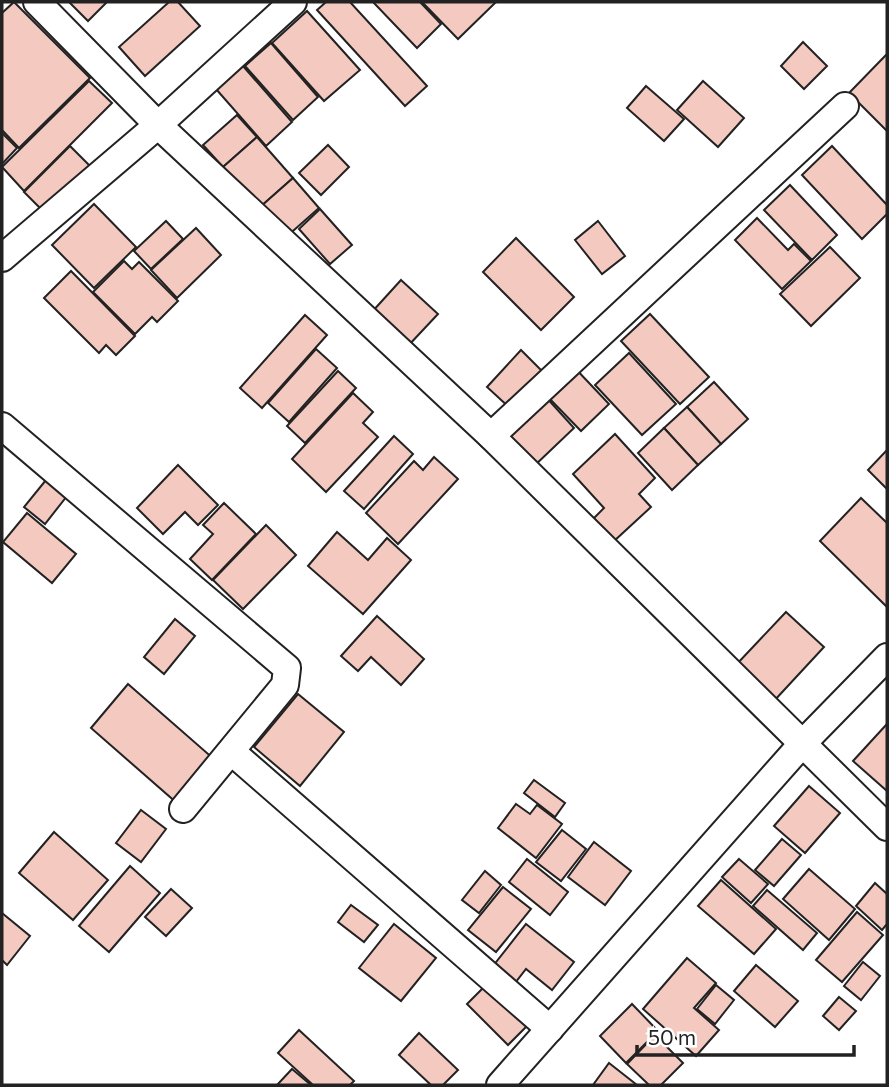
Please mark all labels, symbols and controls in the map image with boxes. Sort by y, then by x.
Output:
scale bar [637,1014,854,1058]
text: 50 m [648,1024,696,1049]

